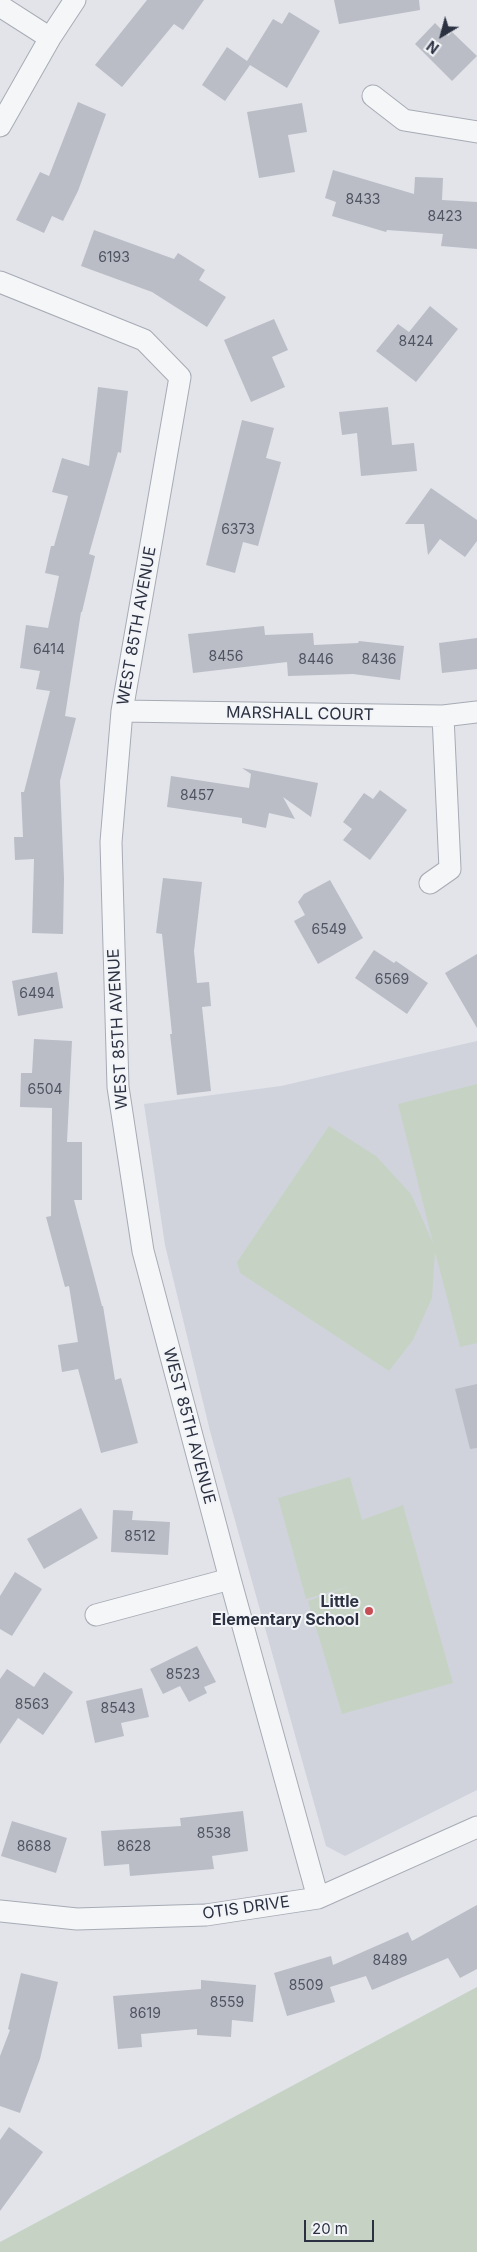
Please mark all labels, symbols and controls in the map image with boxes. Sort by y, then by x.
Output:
north arrow [417,10,467,60]
text: N [423,37,442,57]
house number: 8433 [346,192,380,208]
house number: 8423 [428,209,462,225]
house number: 6193 [98,250,130,266]
house number: 8424 [398,334,434,350]
house number: 6373 [221,522,255,538]
street label: WEST 85TH AVENUE [114,545,160,707]
house number: 6414 [33,642,65,658]
house number: 8456 [209,649,243,665]
house number: 8446 [298,652,334,668]
house number: 8436 [361,652,397,668]
street label: MARSHALL COURT [226,703,374,725]
house number: 8457 [180,788,214,804]
house number: 6549 [312,922,346,938]
street label: WEST 85TH AVENUE [104,948,132,1110]
house number: 6569 [375,972,409,988]
house number: 6494 [19,986,55,1002]
house number: 6504 [27,1082,63,1098]
street label: WEST 85TH AVENUE [159,1346,219,1506]
house number: 8512 [124,1529,156,1545]
place label: Little Elementary School [212,1592,359,1630]
marker: Little Elementary School [363,1605,375,1617]
house number: 8523 [166,1667,200,1683]
house number: 8563 [15,1697,49,1713]
house number: 8543 [101,1701,135,1717]
house number: 8538 [197,1826,231,1842]
house number: 8688 [17,1839,51,1855]
house number: 8628 [117,1839,151,1855]
street label: OTIS DRIVE [201,1892,291,1924]
house number: 8489 [372,1953,408,1969]
house number: 8509 [289,1978,323,1994]
house number: 8559 [210,1995,244,2011]
house number: 8619 [129,2006,161,2022]
scale bar [307,2210,377,2242]
text: 20 m [312,2219,348,2238]

